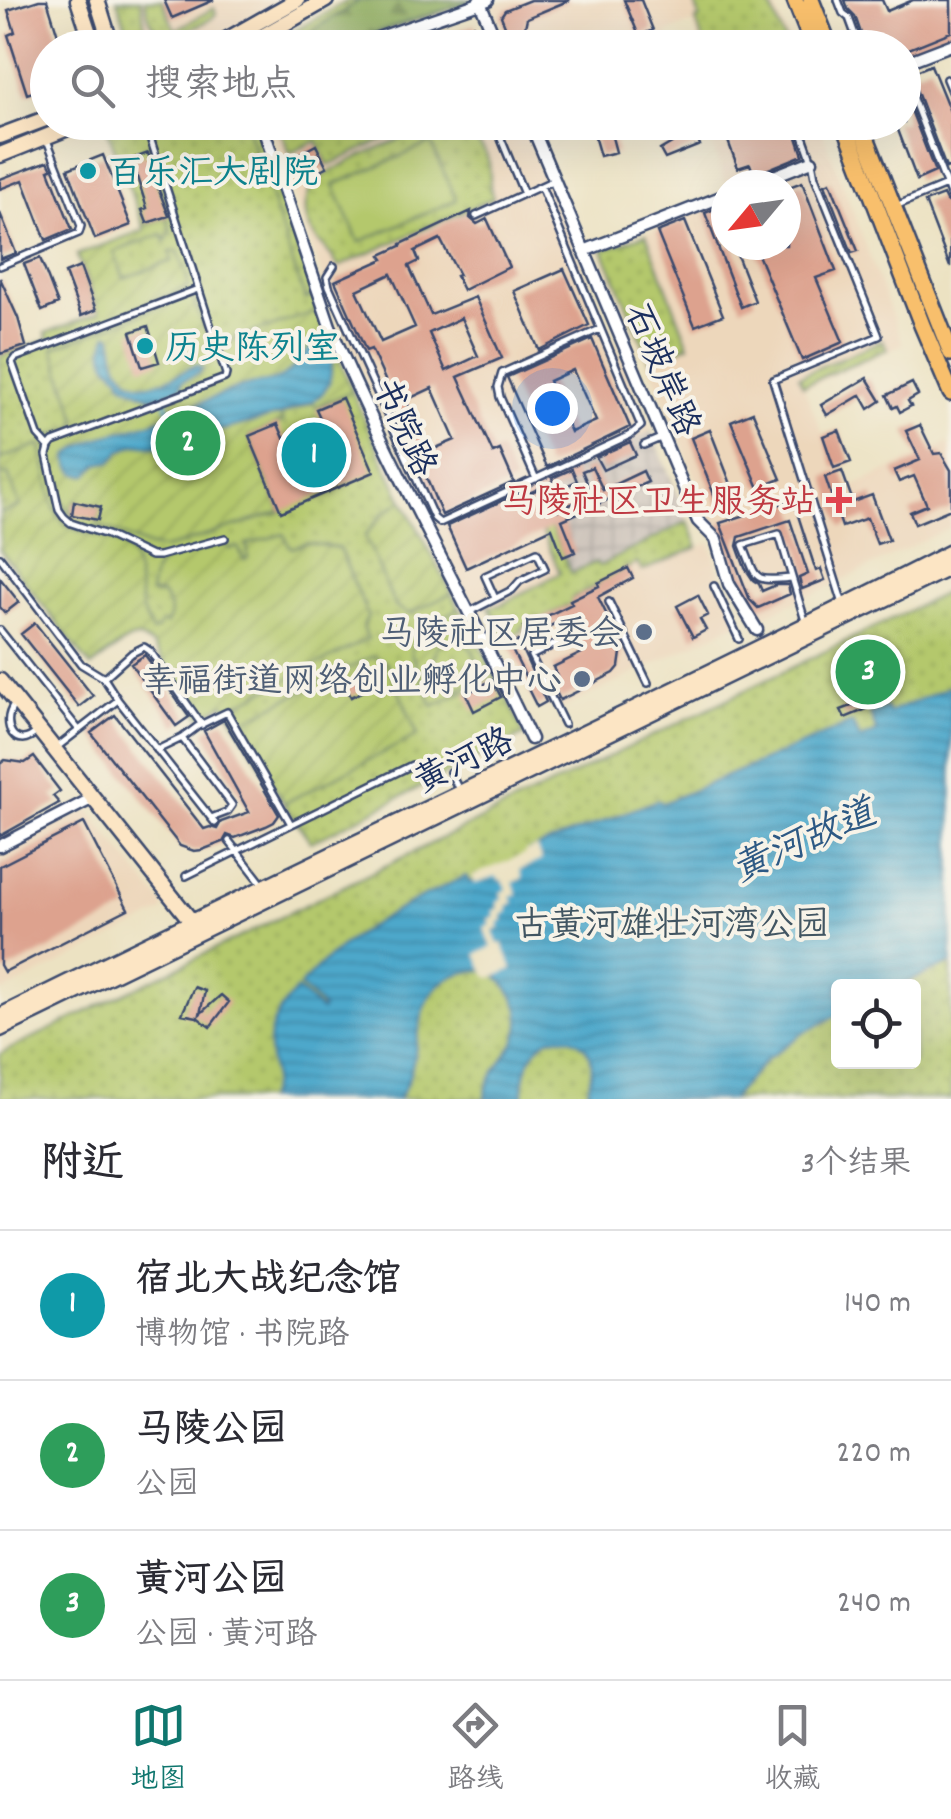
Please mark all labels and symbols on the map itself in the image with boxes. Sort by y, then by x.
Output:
place label: 百乐汇大剧院 [108,151,318,201]
marker: 百乐汇大剧院 [77,160,99,182]
north arrow [711,170,801,260]
street label: 石坡岸路 [609,297,710,445]
place label: 历史陈列室 [165,326,340,376]
marker: 历史陈列室 [134,335,156,357]
street label: 书院路 [357,370,446,486]
your location [527,383,578,434]
pin: 2 [156,406,220,480]
pin: 1 [282,418,346,492]
place label: 马陵社区卫生服务站 [501,480,816,530]
marker: 马陵社区卫生服务站 [826,487,852,513]
place label: 马陵社区居委会 [379,612,624,662]
marker: 马陵社区居委会 [633,621,655,643]
pin: 3 [836,634,900,710]
place label: 幸福街道网络创业孵化中心 [142,659,562,709]
marker: 幸福街道网络创业孵化中心 [571,668,593,690]
street label: 黄河路 [407,718,523,809]
water label: 黄河故道 [725,787,889,900]
park label: 古黄河雄壮河湾公园 [514,903,830,953]

